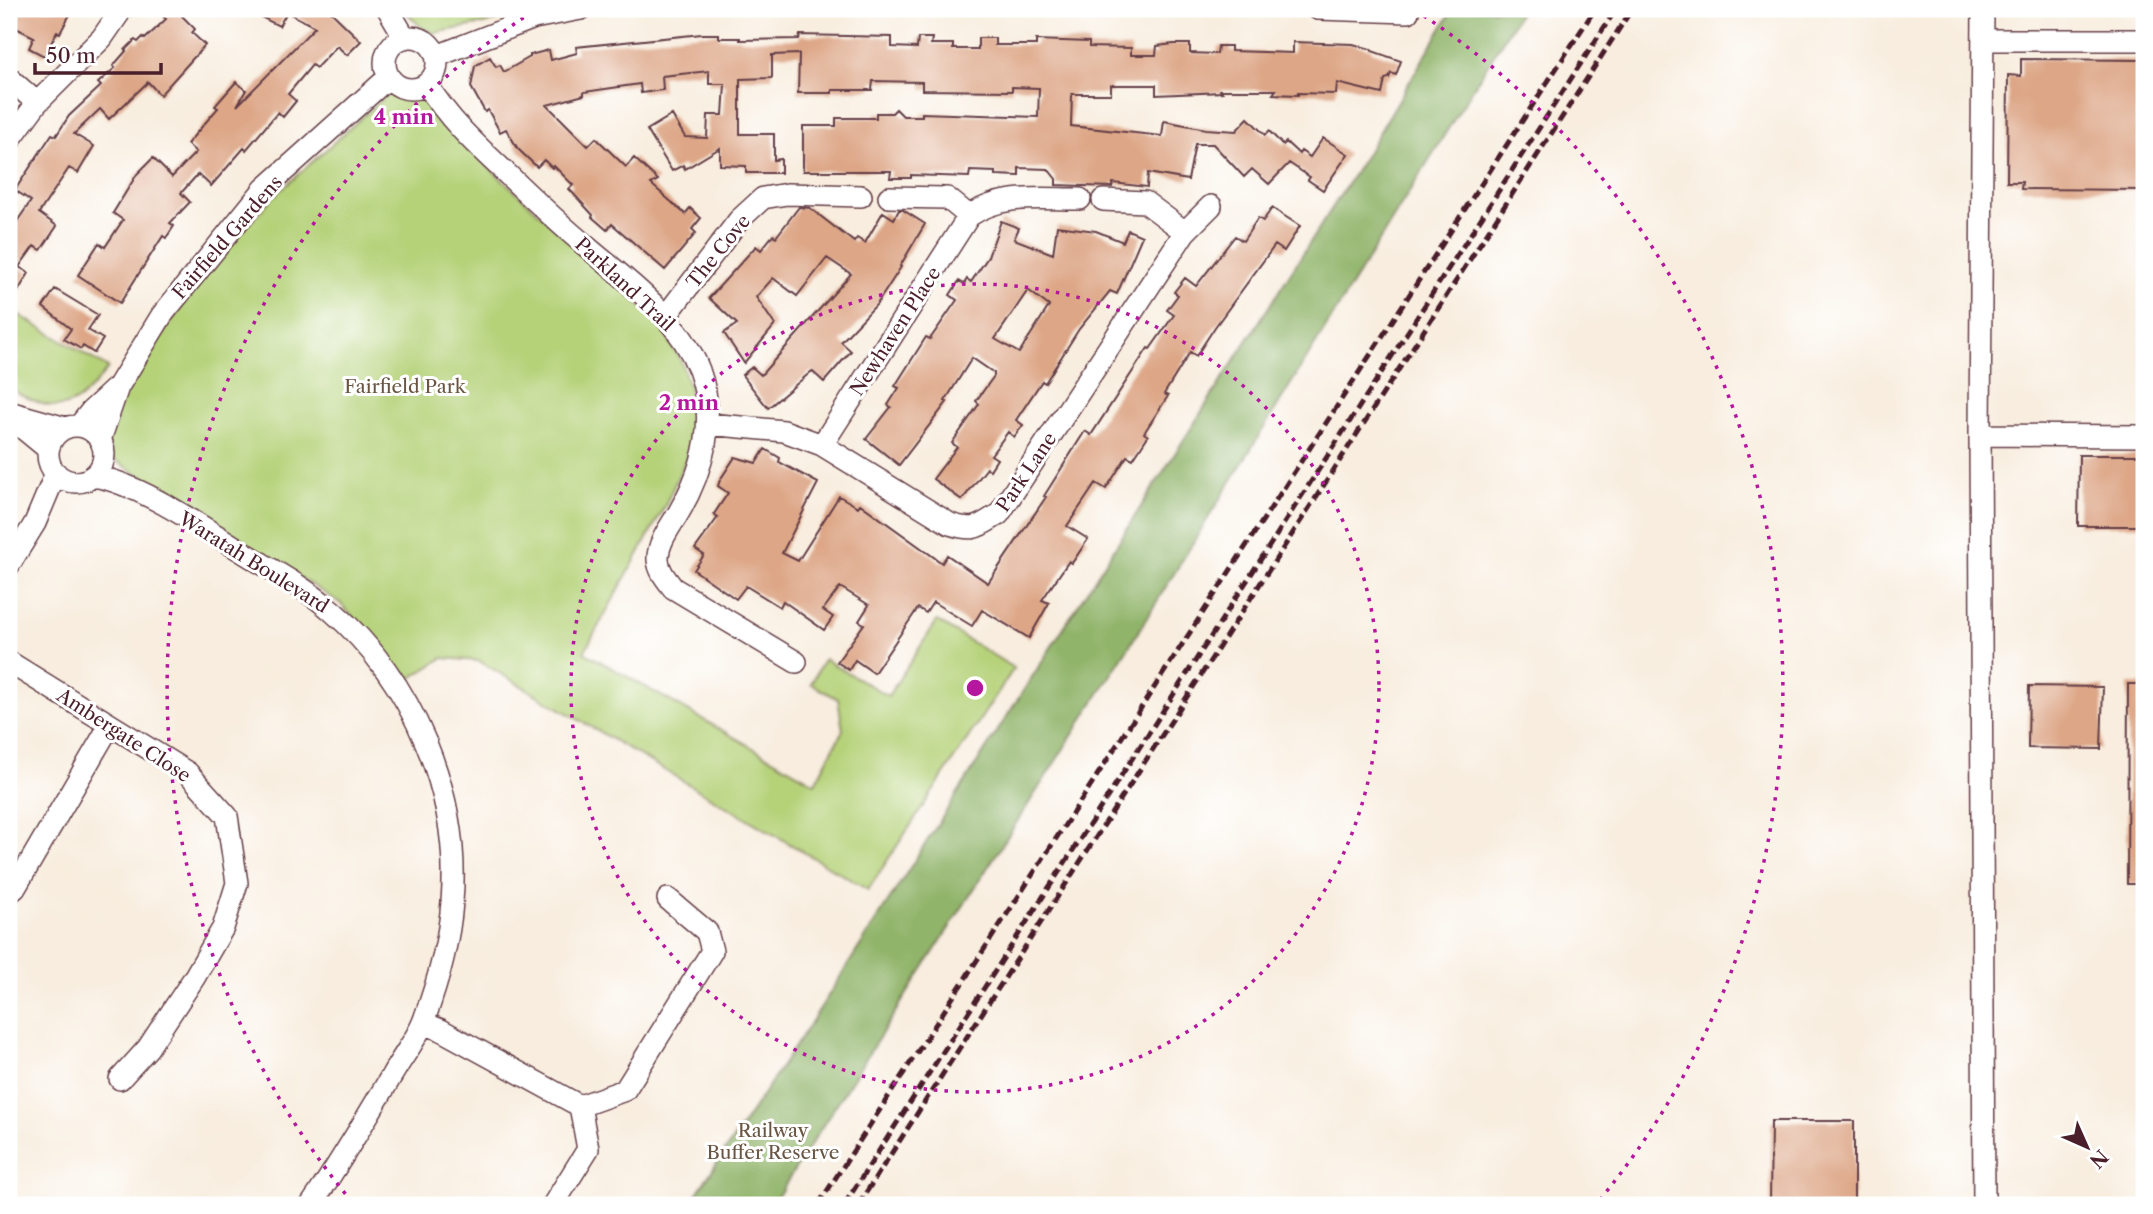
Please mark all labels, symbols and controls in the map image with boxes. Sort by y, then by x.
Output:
scale bar [35,32,161,76]
text: 50 m [46,43,96,68]
text: 4 min [374,104,435,129]
street label: Fairfield Gardens [168,171,287,304]
street label: The Cove [682,210,755,293]
street label: Parkland Trail [570,233,679,336]
street label: Newhaven Place [845,263,946,400]
park label: Fairfield Park [344,375,467,398]
text: 2 min [659,390,720,415]
street label: Park Lane [991,428,1061,516]
street label: Waratah Boulevard [174,506,333,618]
centre of rings [963,676,987,700]
street label: Ambergate Close [52,683,195,787]
north arrow [2052,1112,2122,1182]
park label: Railway Buffer Reserve [707,1119,839,1164]
text: N [2085,1145,2113,1173]

